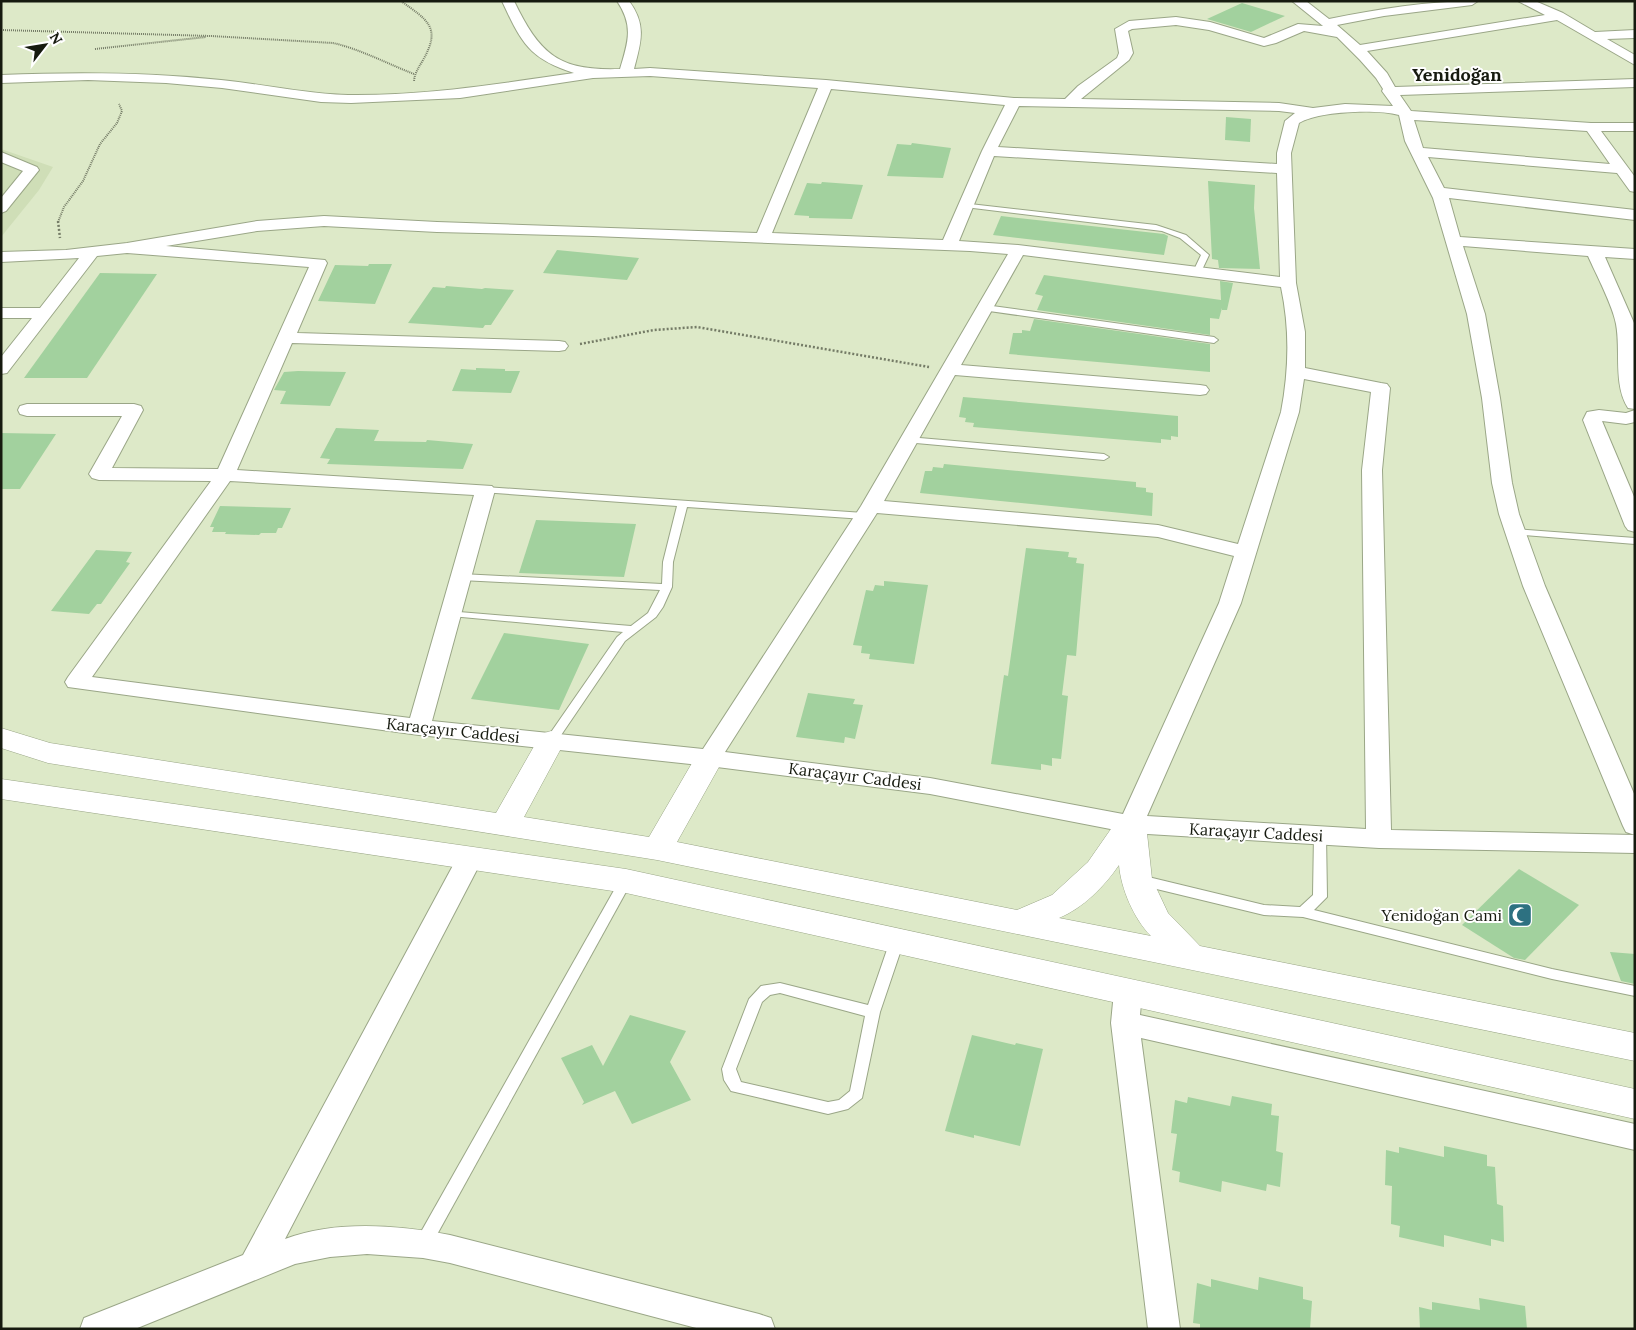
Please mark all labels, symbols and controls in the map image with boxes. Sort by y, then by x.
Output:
north arrow [20,20,70,70]
text: N [46,29,67,48]
district label: Yenidoğan [1412,63,1502,86]
street label: Karaçayır Caddesi [385,713,521,747]
street label: Karaçayır Caddesi [787,758,923,794]
street label: Karaçayır Caddesi [1189,819,1323,845]
mosque icon: Yenidoğan Cami [1507,902,1533,928]
place label: Yenidoğan Cami [1381,905,1502,925]

